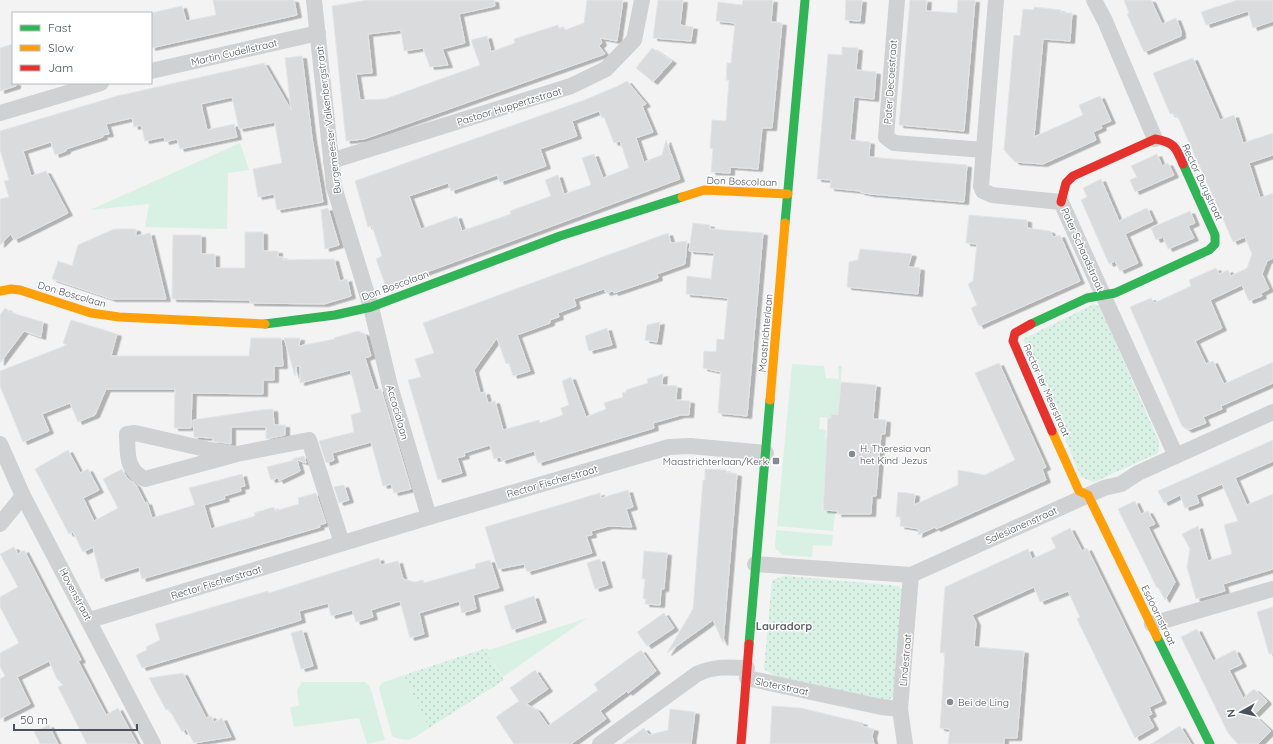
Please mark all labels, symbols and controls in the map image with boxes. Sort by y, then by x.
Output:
legend [12,12,152,84]
text: Fast [48,20,72,35]
street label: Martin Cudellstraat [190,36,279,69]
street label: Pater Decaestraat [881,39,900,125]
text: Slow [48,40,74,55]
street label: Burgemeester Valkenbergstraat [313,45,344,195]
text: Jam [48,60,73,75]
street label: Pastoor Huppertzstraat [455,84,564,129]
street label: Rector Durystraat [1179,142,1226,223]
street label: Don Boscolaan [706,174,777,189]
street label: Pater Schaadstraat [1058,206,1107,293]
street label: Don Boscolaan [360,267,431,304]
street label: Don Boscolaan [36,279,108,310]
street label: Maastrichterlaan [756,293,775,373]
street label: Rector ter Meerstraat [1020,342,1073,439]
street label: Accacialaan [383,383,412,441]
place label: H. Theresia van het Kind Jezus [860,442,931,467]
marker: H. Theresia van het Kind Jezus [847,449,857,459]
place label: Maastrichterlaan/Kerk [663,455,768,468]
marker: Maastrichterlaan/Kerk [771,456,781,466]
street label: Rector Fischerstraat [505,462,600,501]
street label: Salesianenstraat [983,504,1060,547]
street label: Rector Fischerstraat [169,562,263,602]
street label: Hovenstraat [56,566,95,623]
street label: Esdoornstraat [1138,583,1179,648]
district label: Lauradorp [756,619,812,633]
street label: Lindestraat [897,633,914,687]
street label: Sloterstraat [754,675,810,699]
north arrow [1221,692,1261,732]
place label: Bei de Ling [958,696,1009,709]
marker: Bei de Ling [945,697,955,707]
scale bar [14,706,137,732]
text: N [1224,708,1239,718]
text: 50 m [20,712,48,727]

